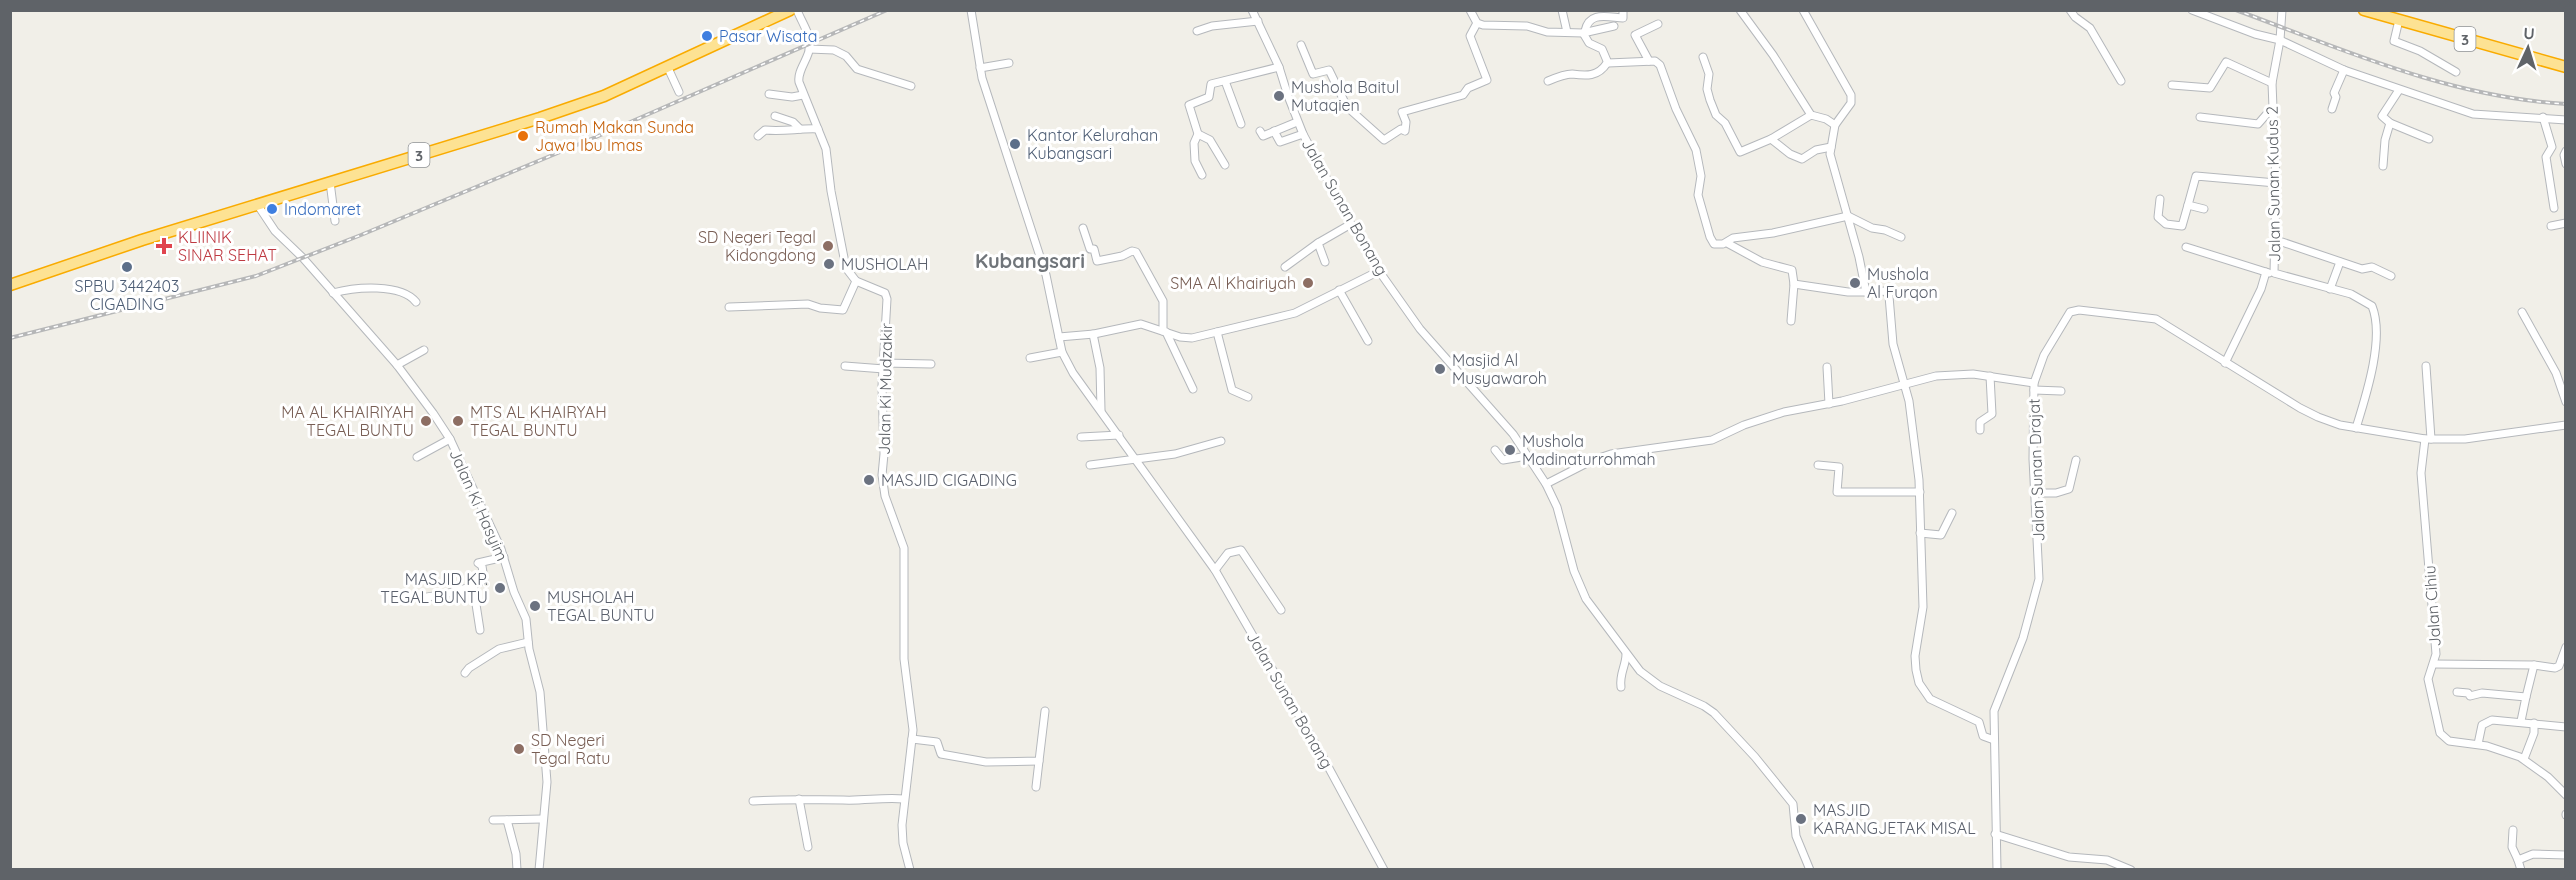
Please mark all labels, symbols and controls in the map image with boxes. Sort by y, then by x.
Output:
north arrow [2498,18,2558,78]
text: U [2523,23,2535,43]
place label: Pasar Wisata [719,26,817,46]
road number: 3 [2454,27,2476,51]
marker: Pasar Wisata [700,29,714,43]
place label: Mushola Baitul Mutaqien [1291,77,1399,115]
marker: Mushola Baitul Mutaqien [1272,89,1286,103]
street label: Jalan Sunan Kudus 2 [2262,106,2284,262]
place label: Rumah Makan Sunda Jawa Ibu Imas [535,117,694,155]
place label: Kantor Kelurahan Kubangsari [1027,125,1158,163]
marker: Rumah Makan Sunda Jawa Ibu Imas [516,129,530,143]
street label: Jalan Sunan Bonang [1298,135,1392,279]
marker: Kantor Kelurahan Kubangsari [1008,137,1022,151]
road number: 3 [408,143,430,167]
place label: Indomaret [284,199,361,219]
marker: Indomaret [265,202,279,216]
place label: KLIINIK SINAR SEHAT [178,227,277,265]
place label: SD Negeri Tegal Kidongdong [698,227,816,265]
marker: KLIINIK SINAR SEHAT [155,237,173,255]
marker: SD Negeri Tegal Kidongdong [821,239,835,253]
district label: Kubangsari [975,248,1085,273]
place label: MUSHOLAH [841,254,929,274]
marker: MUSHOLAH [822,257,836,271]
marker: SPBU 3442403 CIGADING [120,260,134,274]
place label: Mushola Al Furqon [1867,264,1938,302]
place label: SMA Al Khairiyah [1170,273,1296,293]
place label: SPBU 3442403 CIGADING [75,276,179,314]
marker: SMA Al Khairiyah [1301,276,1315,290]
marker: Mushola Al Furqon [1848,276,1862,290]
street label: Jalan Ki Mudzakir [874,323,896,455]
place label: Masjid Al Musyawaroh [1452,350,1547,388]
marker: Masjid Al Musyawaroh [1433,362,1447,376]
street label: Jalan Sunan Drajat [2024,398,2048,542]
place label: MA AL KHAIRIYAH TEGAL BUNTU [281,402,414,440]
place label: MTS AL KHAIRYAH TEGAL BUNTU [470,402,607,440]
marker: MA AL KHAIRIYAH TEGAL BUNTU [419,414,433,428]
marker: MTS AL KHAIRYAH TEGAL BUNTU [451,414,465,428]
place label: Mushola Madinaturrohmah [1522,431,1656,469]
marker: Mushola Madinaturrohmah [1503,443,1517,457]
street label: Jalan Ki Hasyim [445,446,513,564]
place label: MASJID CIGADING [881,470,1017,490]
marker: MASJID CIGADING [862,473,876,487]
street label: Jalan Cihiu [2419,565,2445,647]
place label: MASJID KP. TEGAL BUNTU [380,569,488,607]
marker: MASJID KP. TEGAL BUNTU [493,581,507,595]
place label: MUSHOLAH TEGAL BUNTU [547,587,655,625]
marker: MUSHOLAH TEGAL BUNTU [528,599,542,613]
street label: Jalan Sunan Bonang [1243,628,1337,772]
place label: SD Negeri Tegal Ratu [531,730,610,768]
marker: SD Negeri Tegal Ratu [512,742,526,756]
place label: MASJID KARANGJETAK MISAL [1813,800,1976,838]
marker: MASJID KARANGJETAK MISAL [1794,812,1808,826]

